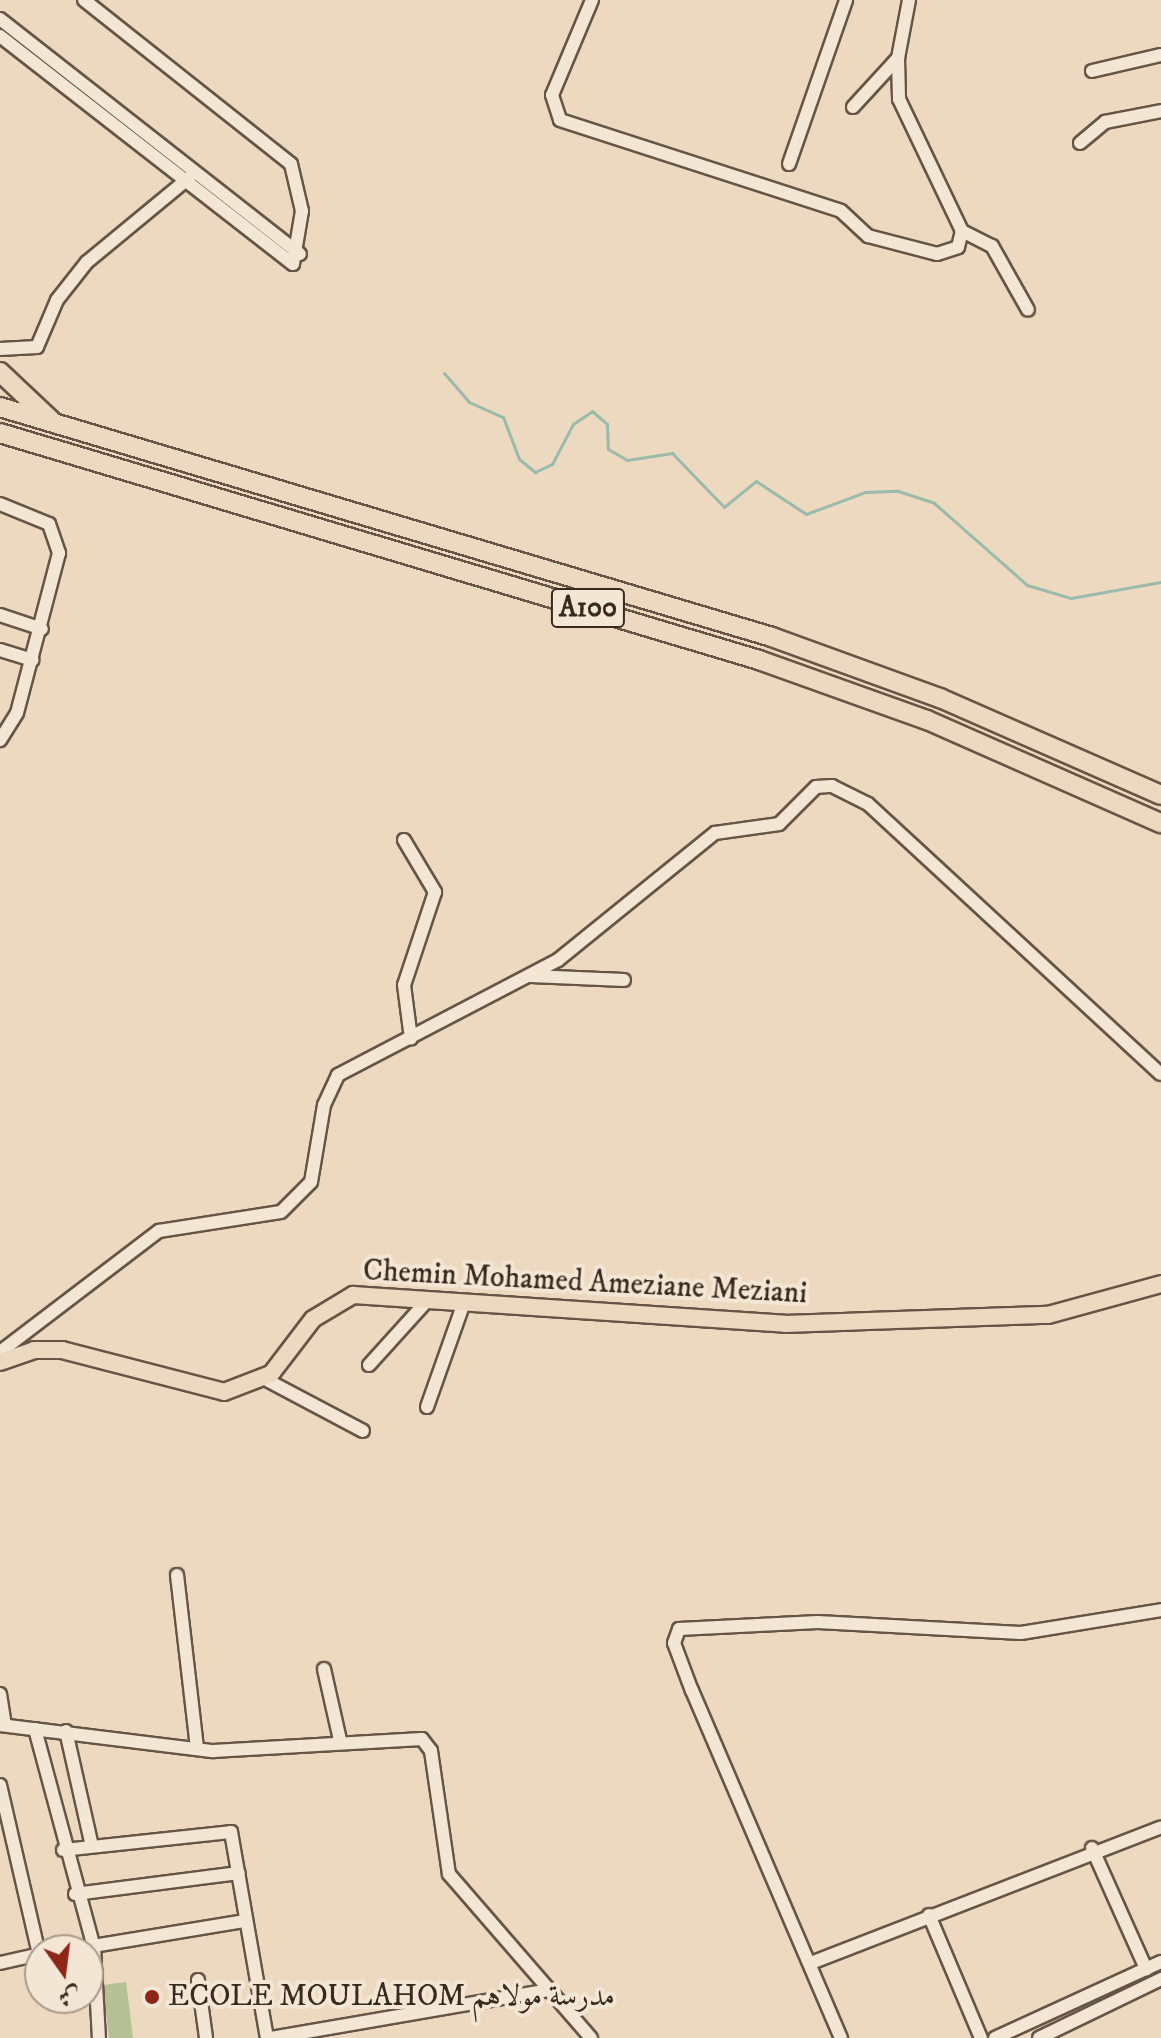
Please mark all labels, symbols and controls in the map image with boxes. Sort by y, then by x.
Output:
road number: A100 [550,584,626,632]
street label: Chemin Mohamed Ameziane Meziani [362,1253,808,1313]
north arrow [24,1934,104,2014]
place label: ECOLE MOULAHOM مدرسة مولاهم [168,1979,615,2015]
text: ش [56,1980,83,2012]
marker: ECOLE MOULAHOM مدرسة مولاهم [143,1988,161,2006]

